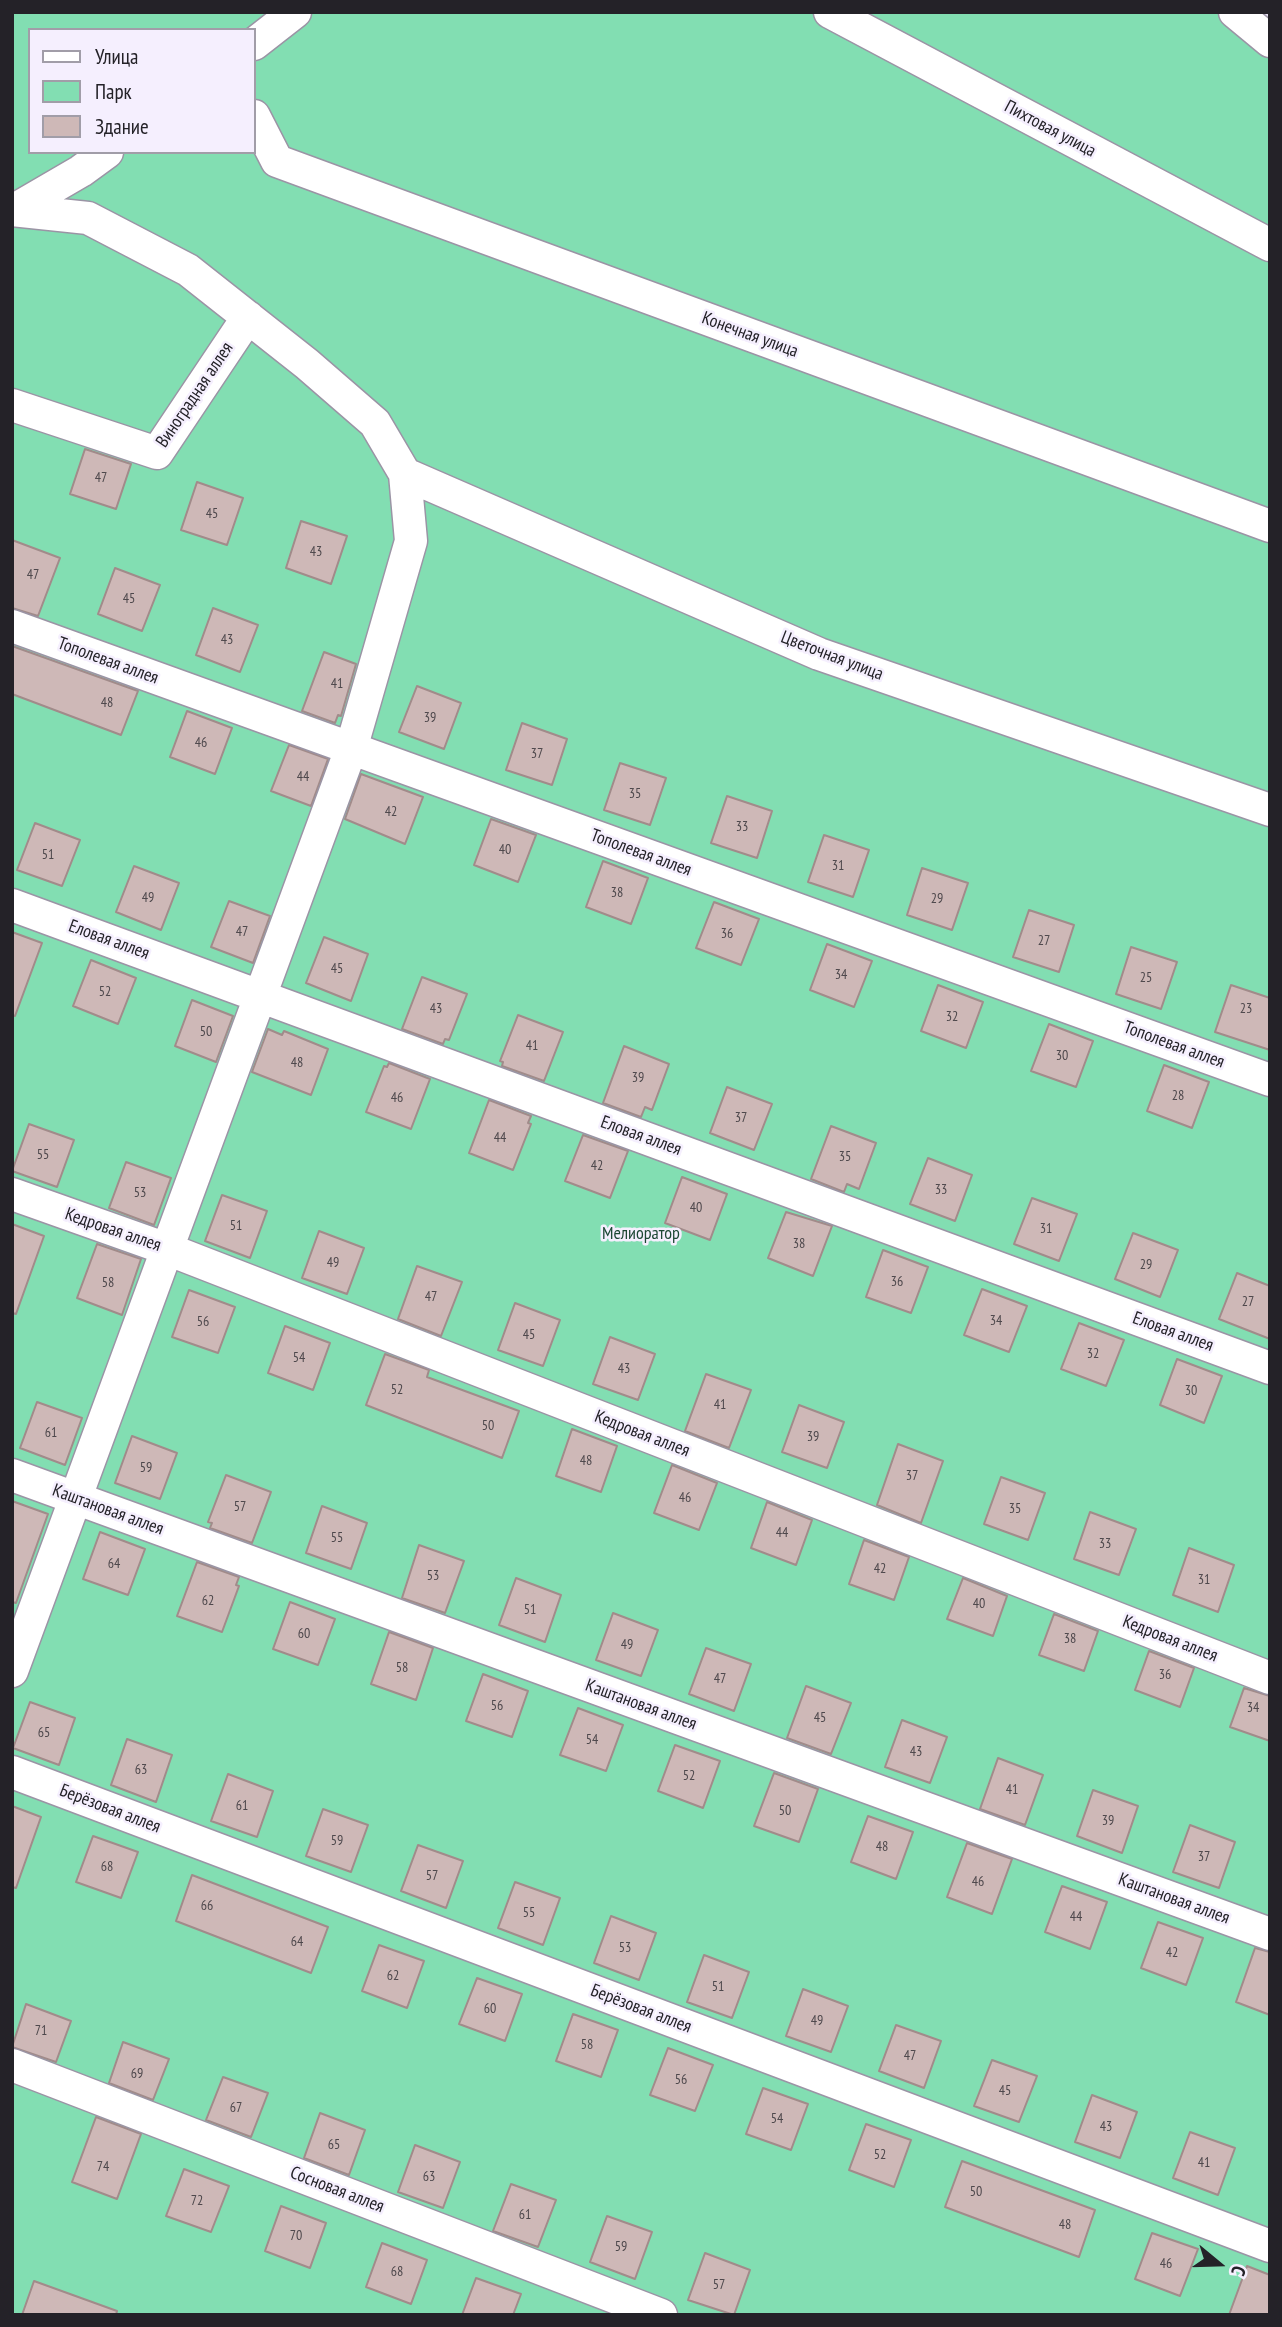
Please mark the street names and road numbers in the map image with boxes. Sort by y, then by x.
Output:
street label: Пихтовая улица [1001,96,1099,162]
street label: Конечная улица [699,308,801,362]
street label: Виноградная аллея [152,338,238,452]
street label: Цветочная улица [778,627,886,685]
street label: Тополевая аллея [55,633,161,689]
street label: Тополевая аллея [588,825,694,881]
street label: Еловая аллея [66,915,152,965]
street label: Тополевая аллея [1121,1017,1227,1073]
street label: Еловая аллея [598,1111,684,1161]
street label: Кедровая аллея [62,1203,164,1257]
street label: Еловая аллея [1130,1307,1216,1357]
street label: Кедровая аллея [591,1406,693,1462]
street label: Каштановая аллея [49,1480,167,1540]
street label: Кедровая аллея [1119,1611,1221,1667]
street label: Каштановая аллея [582,1675,700,1735]
street label: Берёзовая аллея [57,1780,163,1838]
street label: Каштановая аллея [1115,1869,1233,1929]
street label: Берёзовая аллея [588,1980,694,2038]
street label: Сосновая аллея [287,2162,387,2218]

